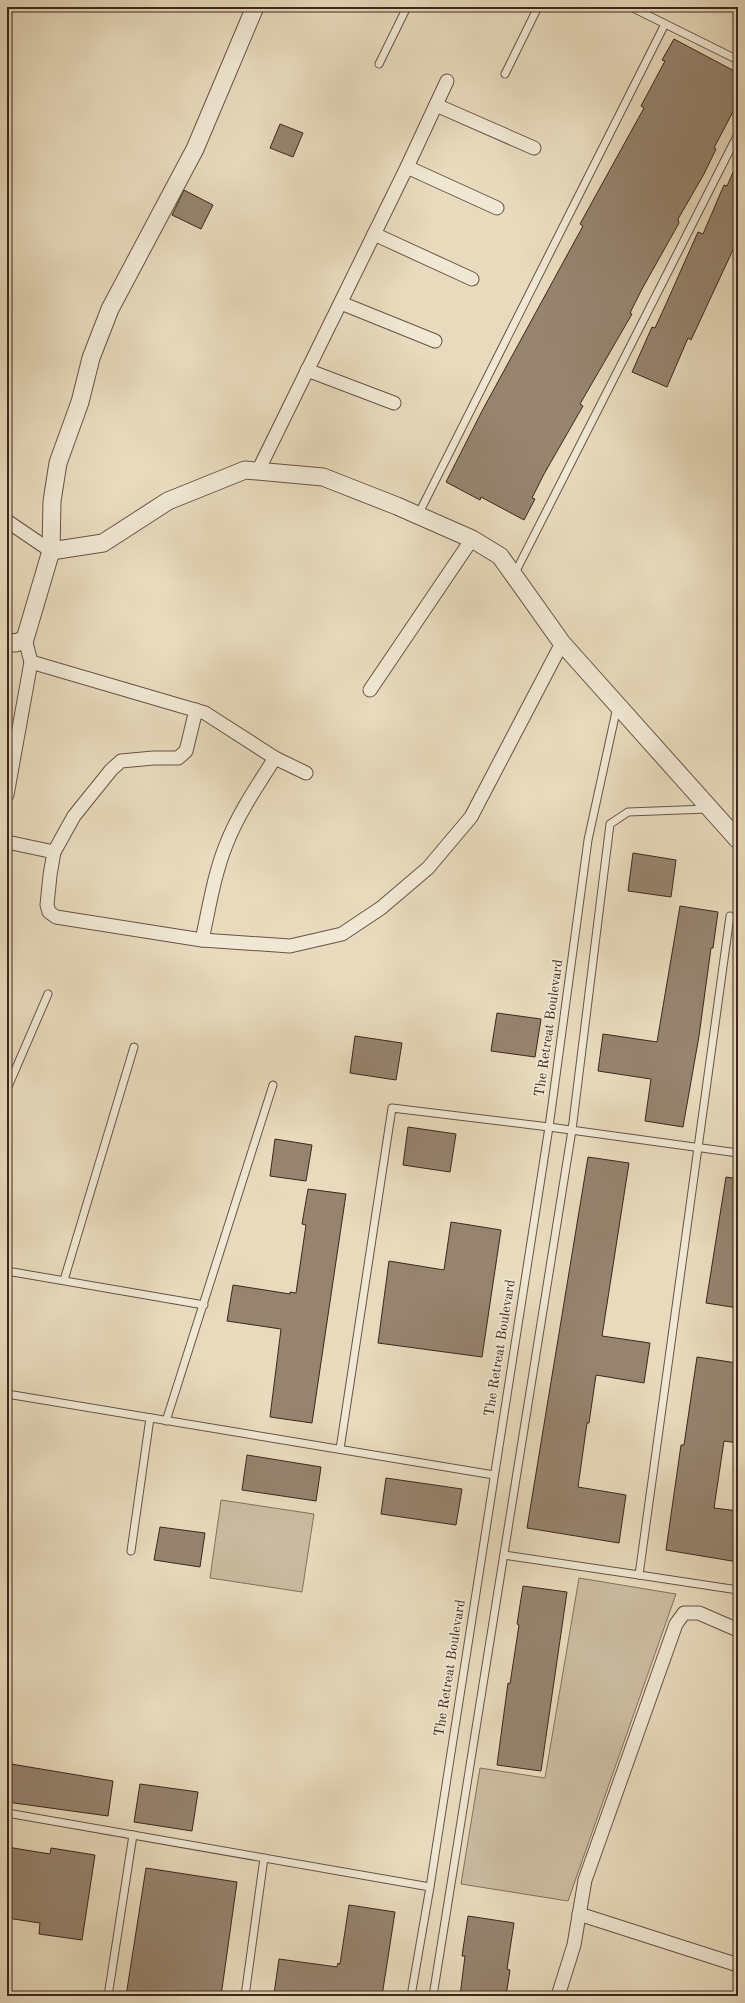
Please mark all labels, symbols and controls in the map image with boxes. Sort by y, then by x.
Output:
street label: The Retreat Boulevard [532,958,566,1098]
street label: The Retreat Boulevard [482,1279,518,1417]
street label: The Retreat Boulevard [432,1599,468,1737]

